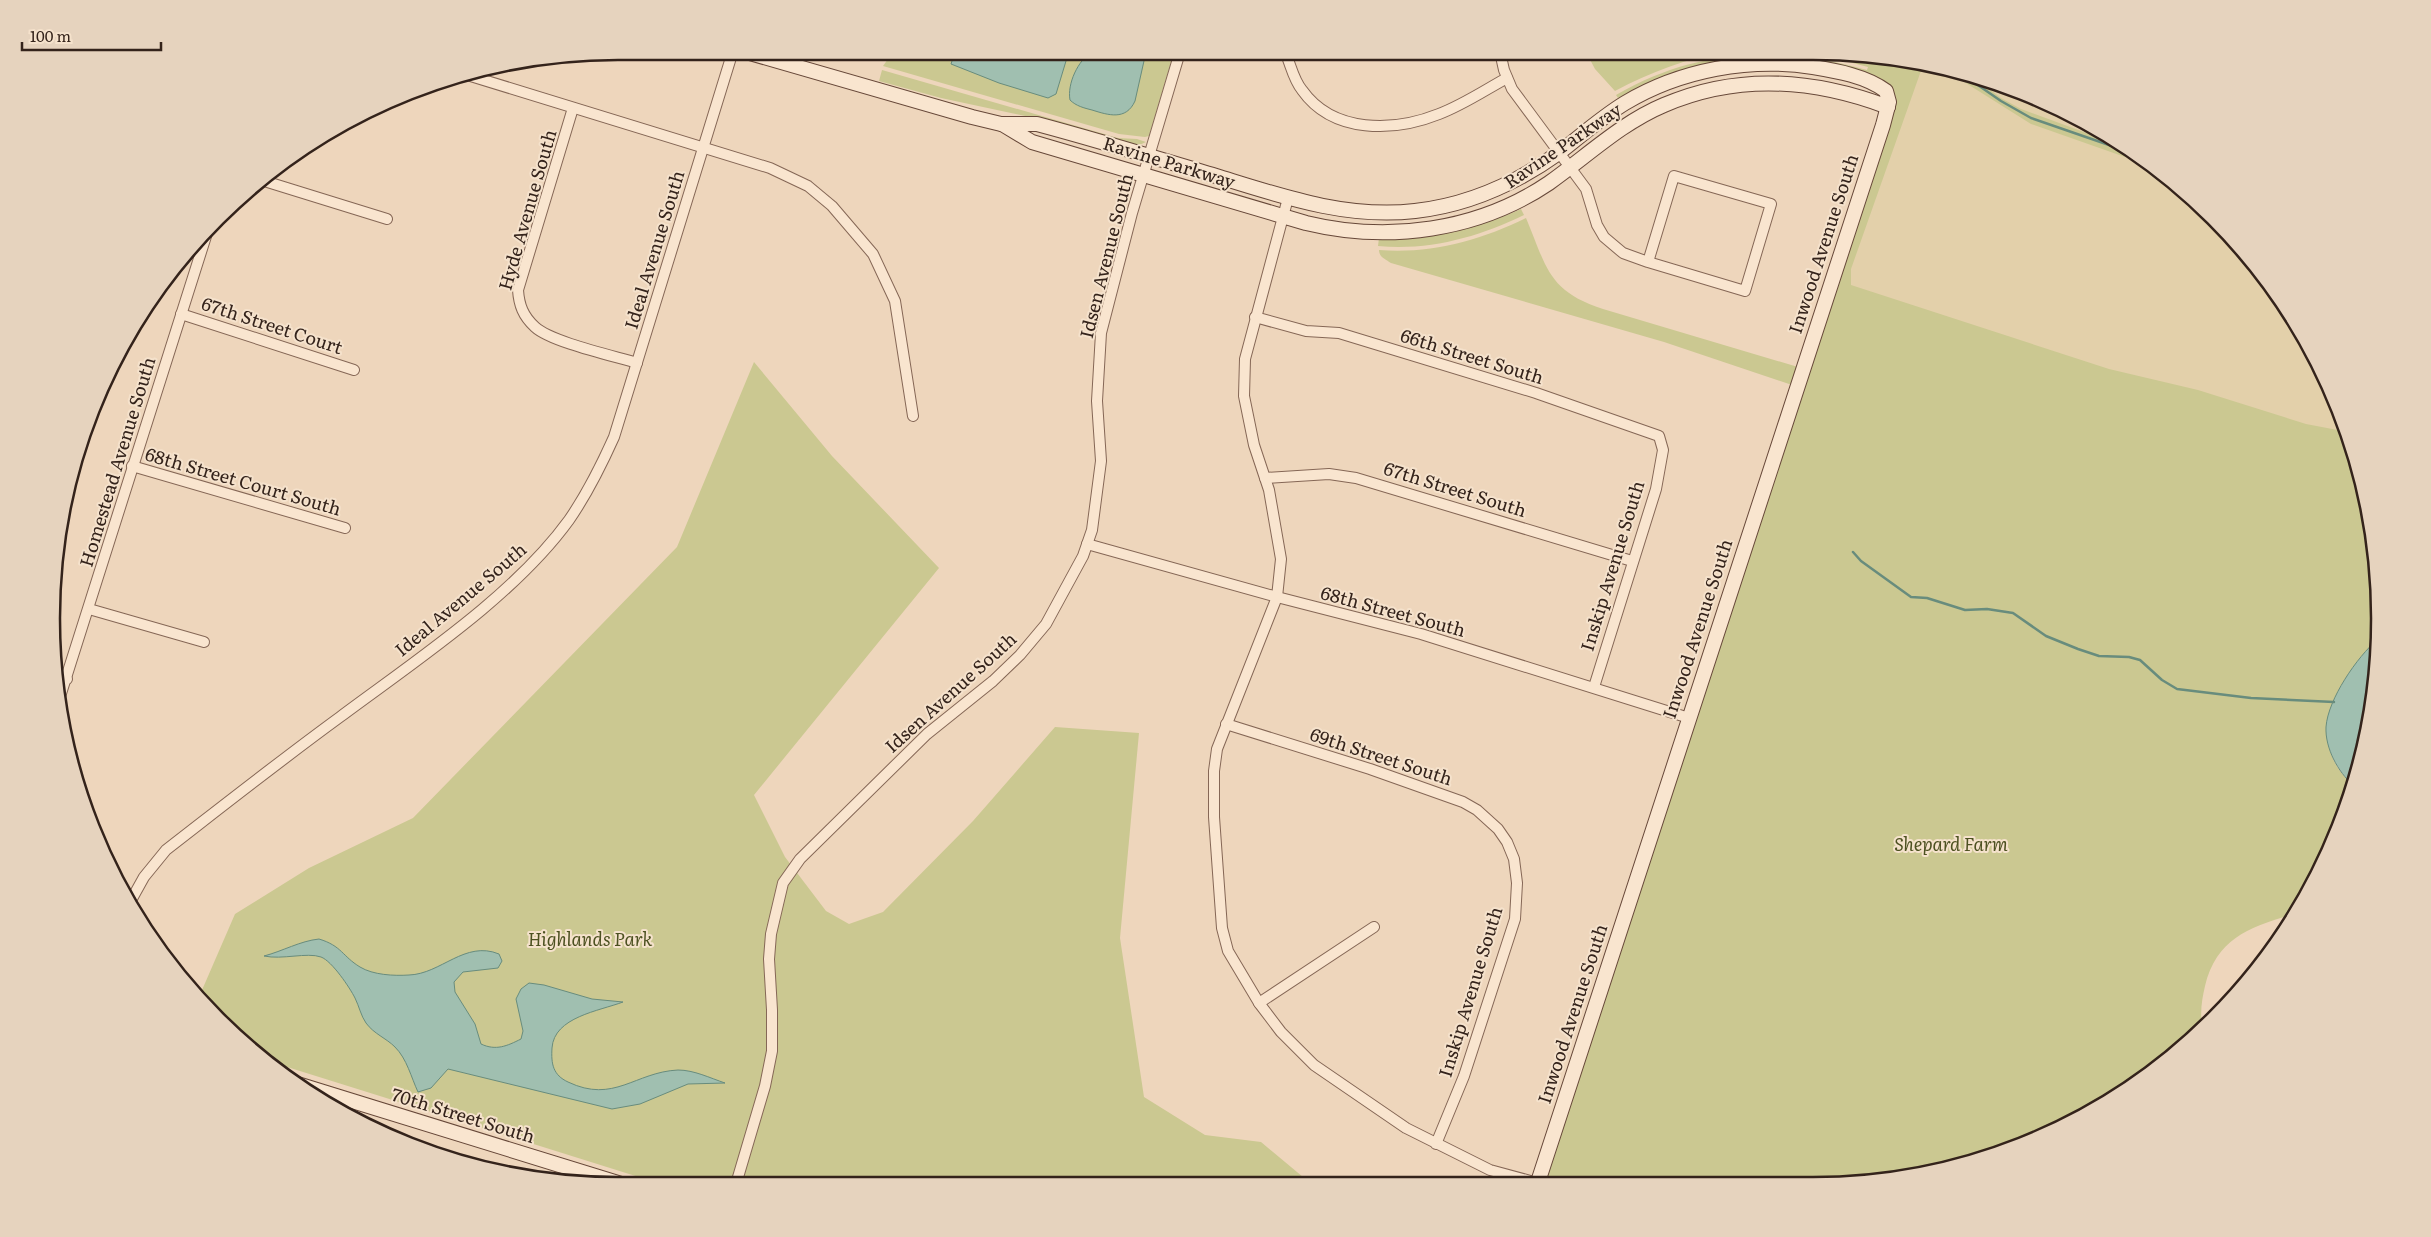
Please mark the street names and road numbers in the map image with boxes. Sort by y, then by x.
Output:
street label: Ravine Parkway [1498,95,1627,194]
street label: Hyde Avenue South [491,126,562,293]
street label: Ravine Parkway [1100,129,1239,195]
street label: Inwood Avenue South [1781,150,1864,337]
street label: Ideal Avenue South [617,167,691,332]
street label: Idsen Avenue South [1072,170,1139,341]
street label: 67th Street Court [198,289,347,360]
street label: 66th Street South [1397,321,1547,390]
street label: Homestead Avenue South [72,353,161,570]
street label: 68th Street Court South [142,440,345,521]
street label: 67th Street South [1381,454,1530,523]
street label: Inskip Avenue South [1573,477,1650,654]
street label: Ideal Avenue South [388,535,532,662]
street label: Inwood Avenue South [1655,535,1738,722]
street label: 68th Street South [1318,578,1469,643]
street label: Idsen Avenue South [878,625,1022,758]
street label: 69th Street South [1307,720,1456,791]
street label: Inskip Avenue South [1431,903,1508,1080]
street label: Inwood Avenue South [1530,920,1613,1107]
street label: 70th Street South [388,1080,539,1149]

